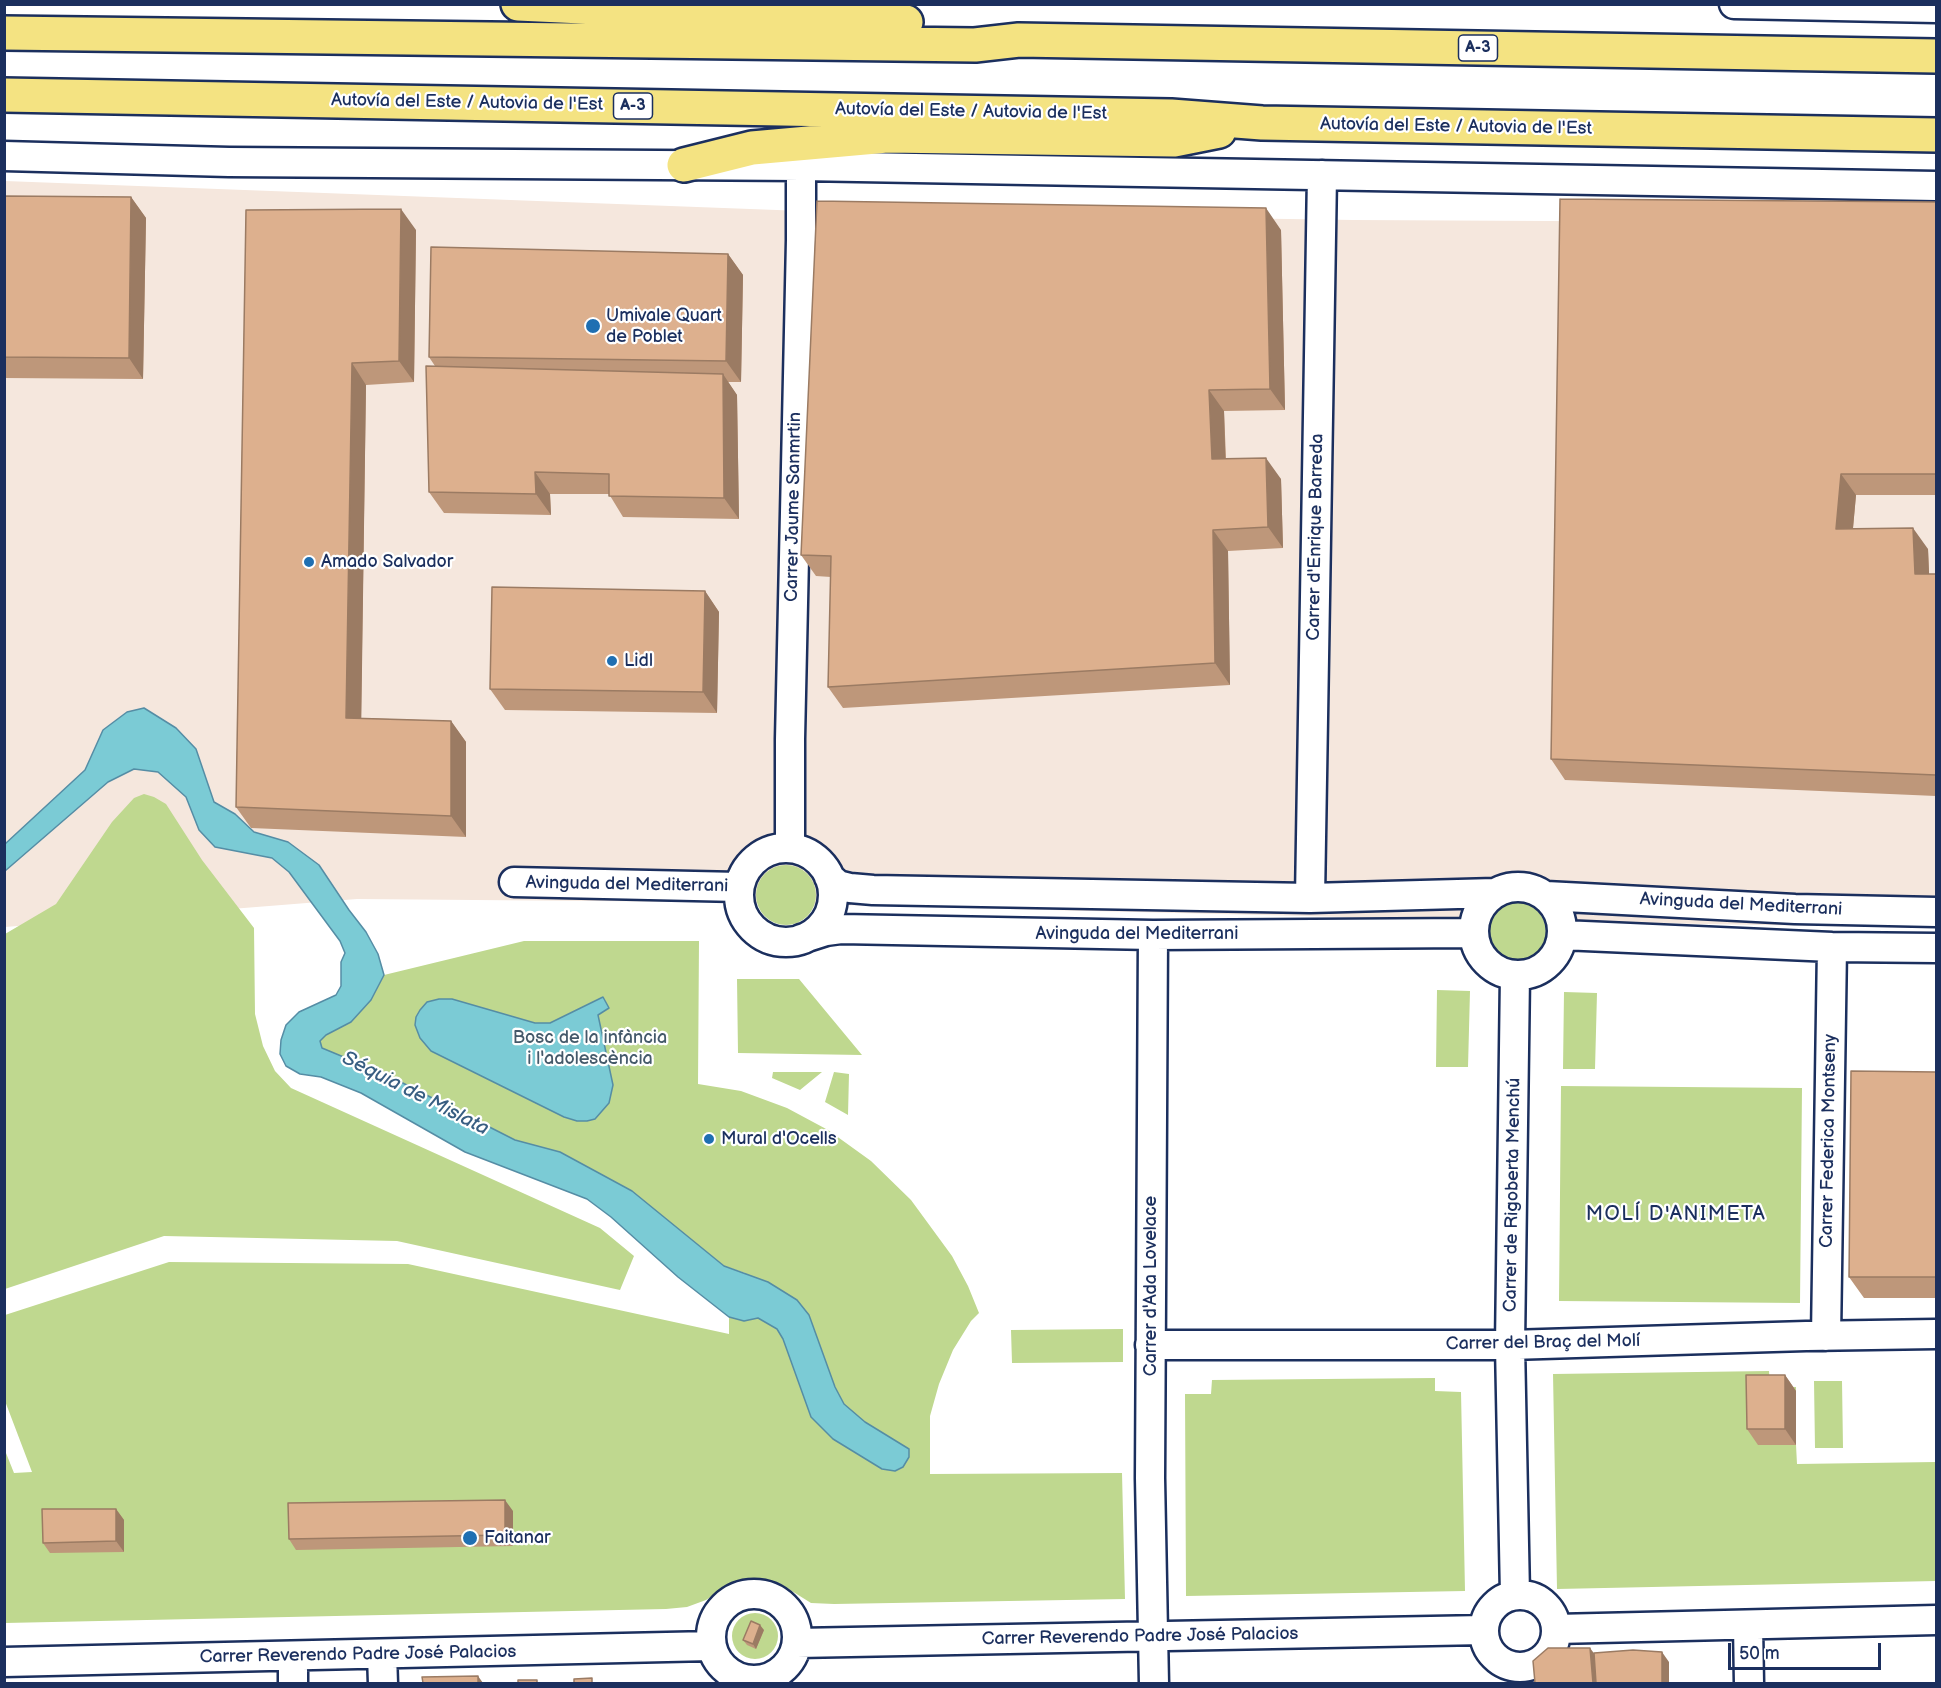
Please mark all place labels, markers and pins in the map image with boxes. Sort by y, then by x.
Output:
place label: Umivale Quart de Poblet [606,305,722,348]
marker: Umivale Quart de Poblet [584,317,602,335]
place label: Amado Salvador [321,551,453,573]
marker: Amado Salvador [302,555,316,569]
place label: Lidl [624,650,653,672]
marker: Lidl [605,654,619,668]
place label: Mural d'Ocells [721,1128,837,1150]
marker: Mural d'Ocells [702,1132,716,1146]
place label: Faitanar [484,1527,551,1549]
marker: Faitanar [461,1529,479,1547]

